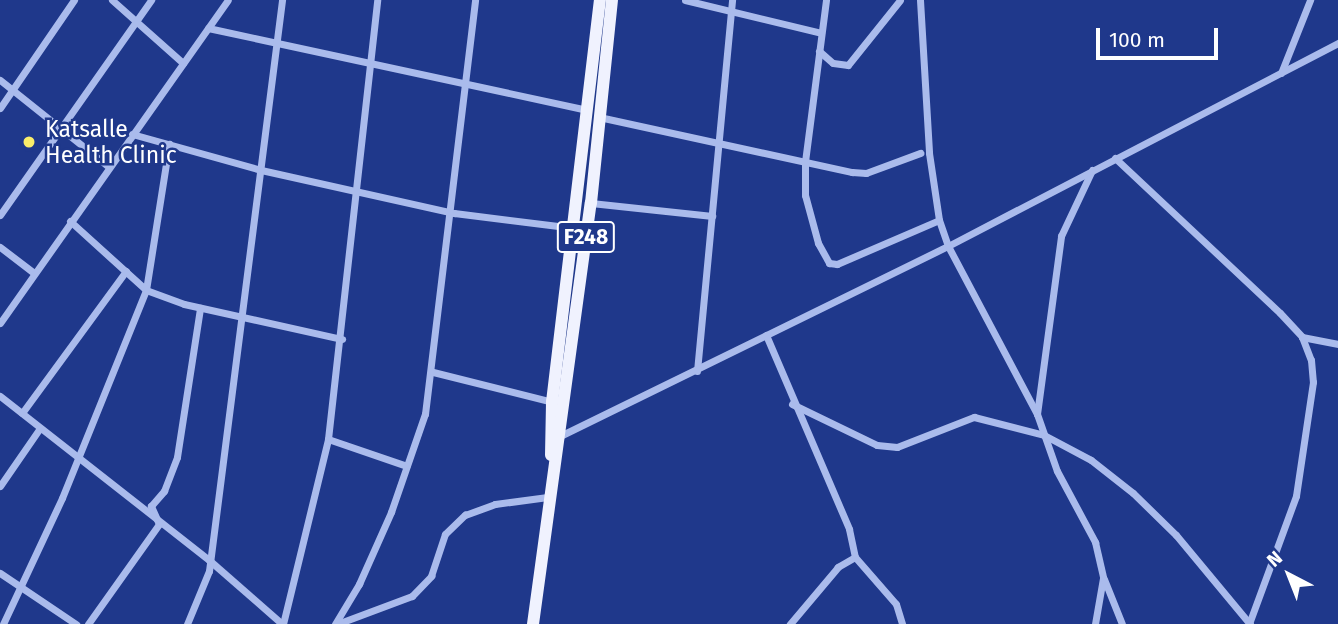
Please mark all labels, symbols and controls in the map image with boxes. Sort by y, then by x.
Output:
scale bar [1100,14,1222,58]
text: 100 m [1109,27,1165,53]
place label: Katsalle Health Clinic [45,115,177,169]
marker: Katsalle Health Clinic [19,132,39,152]
road number: F248 [556,219,616,254]
north arrow [1254,540,1324,610]
text: N [1262,546,1287,572]

